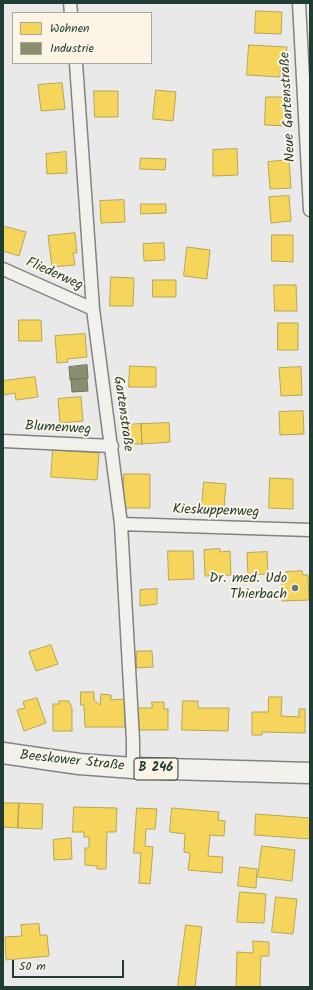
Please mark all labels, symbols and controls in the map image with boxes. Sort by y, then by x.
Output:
legend [12,12,152,64]
text: Wohnen [50,19,89,38]
text: Industrie [50,39,94,58]
street label: Neue Gartenstraße [278,51,300,163]
street label: Fliederweg [23,255,85,295]
street label: Gartenstraße [108,375,136,453]
street label: Blumenweg [24,419,92,439]
street label: Kieskuppenweg [172,502,260,522]
place label: Dr. med. Udo Thierbach [209,572,287,604]
marker: Dr. med. Udo Thierbach [290,583,300,593]
street label: Beeskower Straße [19,748,125,776]
road number: B 246 [134,758,178,780]
scale bar [14,952,126,978]
text: 50 m [19,957,46,976]

